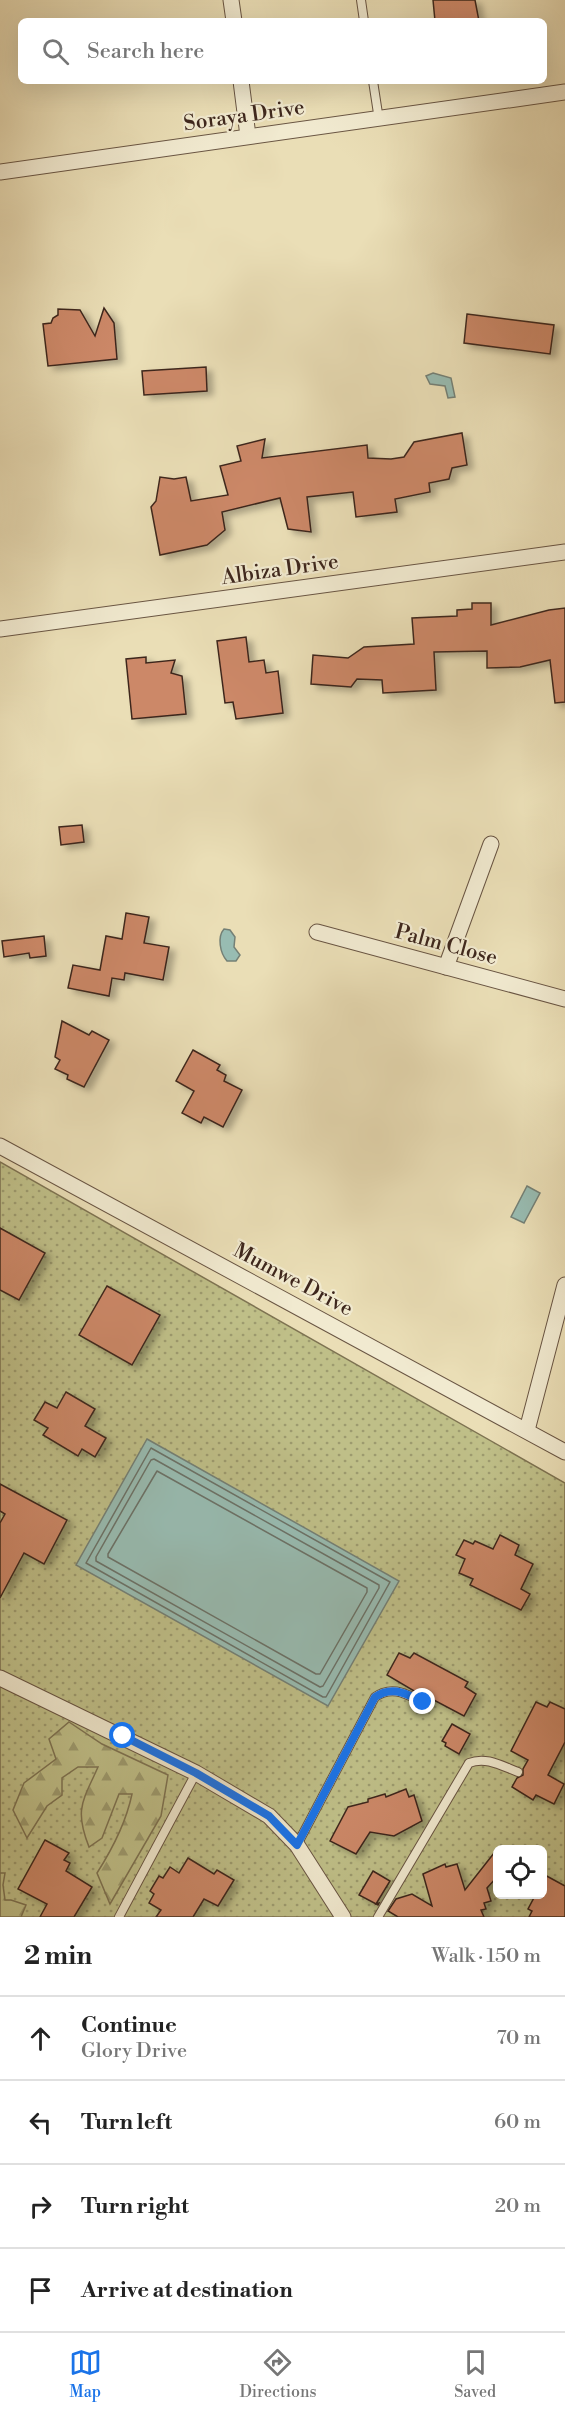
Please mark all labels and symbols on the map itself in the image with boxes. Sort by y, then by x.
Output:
street label: Soraya Drive [182,95,306,137]
street label: Albiza Drive [219,549,340,591]
street label: Palm Close [392,919,500,971]
street label: Mumwe Drive [229,1238,357,1322]
route end [409,1688,435,1714]
route start [109,1722,135,1748]

